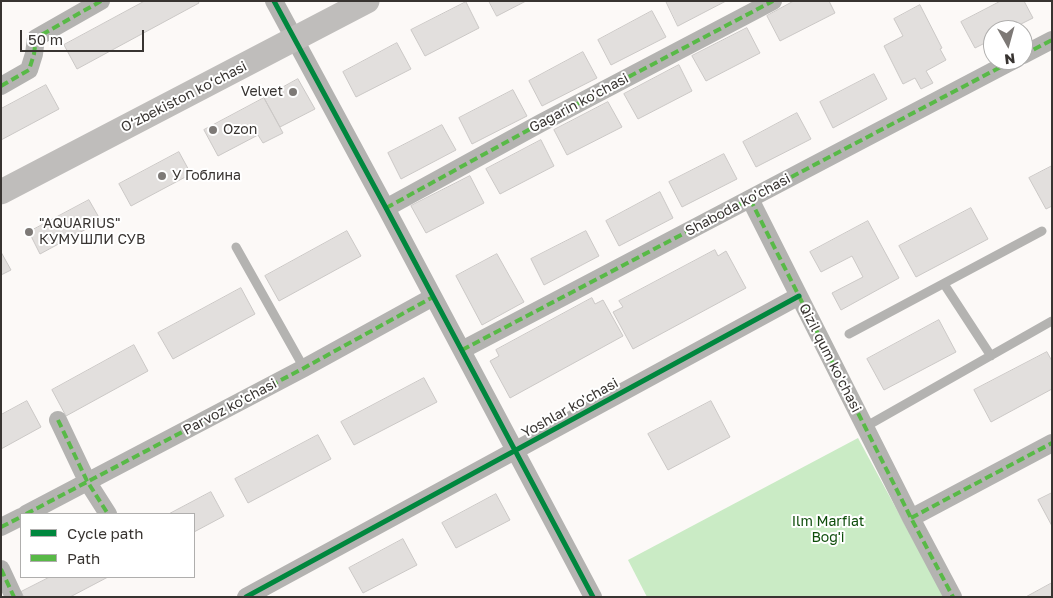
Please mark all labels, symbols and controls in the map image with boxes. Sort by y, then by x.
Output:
scale bar [22,20,146,52]
north arrow [983,20,1033,70]
text: 50 m [28,30,63,48]
text: N [1003,50,1016,68]
street label: O‘zbekiston ko‘chasi [118,58,250,136]
street label: Gagarin ko'chasi [527,70,631,136]
place label: Velvet [241,84,283,100]
marker: Velvet [287,86,299,98]
place label: Ozon [223,122,257,138]
marker: Ozon [207,124,219,136]
place label: У Гоблина [172,168,241,184]
marker: У Гоблина [156,170,168,182]
street label: Shaboda ko'chasi [683,170,793,240]
place label: "AQUARIUS" КУМУШЛИ СУВ [39,216,145,248]
marker: "AQUARIUS" КУМУШЛИ СУВ [23,226,35,238]
street label: Qizil qum ko'chasi [795,301,865,415]
street label: Parvoz ko'chasi [180,375,280,439]
street label: Yoshlar ko'chasi [519,375,621,441]
legend [20,513,195,578]
park label: Ilm Marfiat Bog'i [792,514,864,546]
text: Cycle path [67,524,143,542]
text: Path [67,549,100,567]

